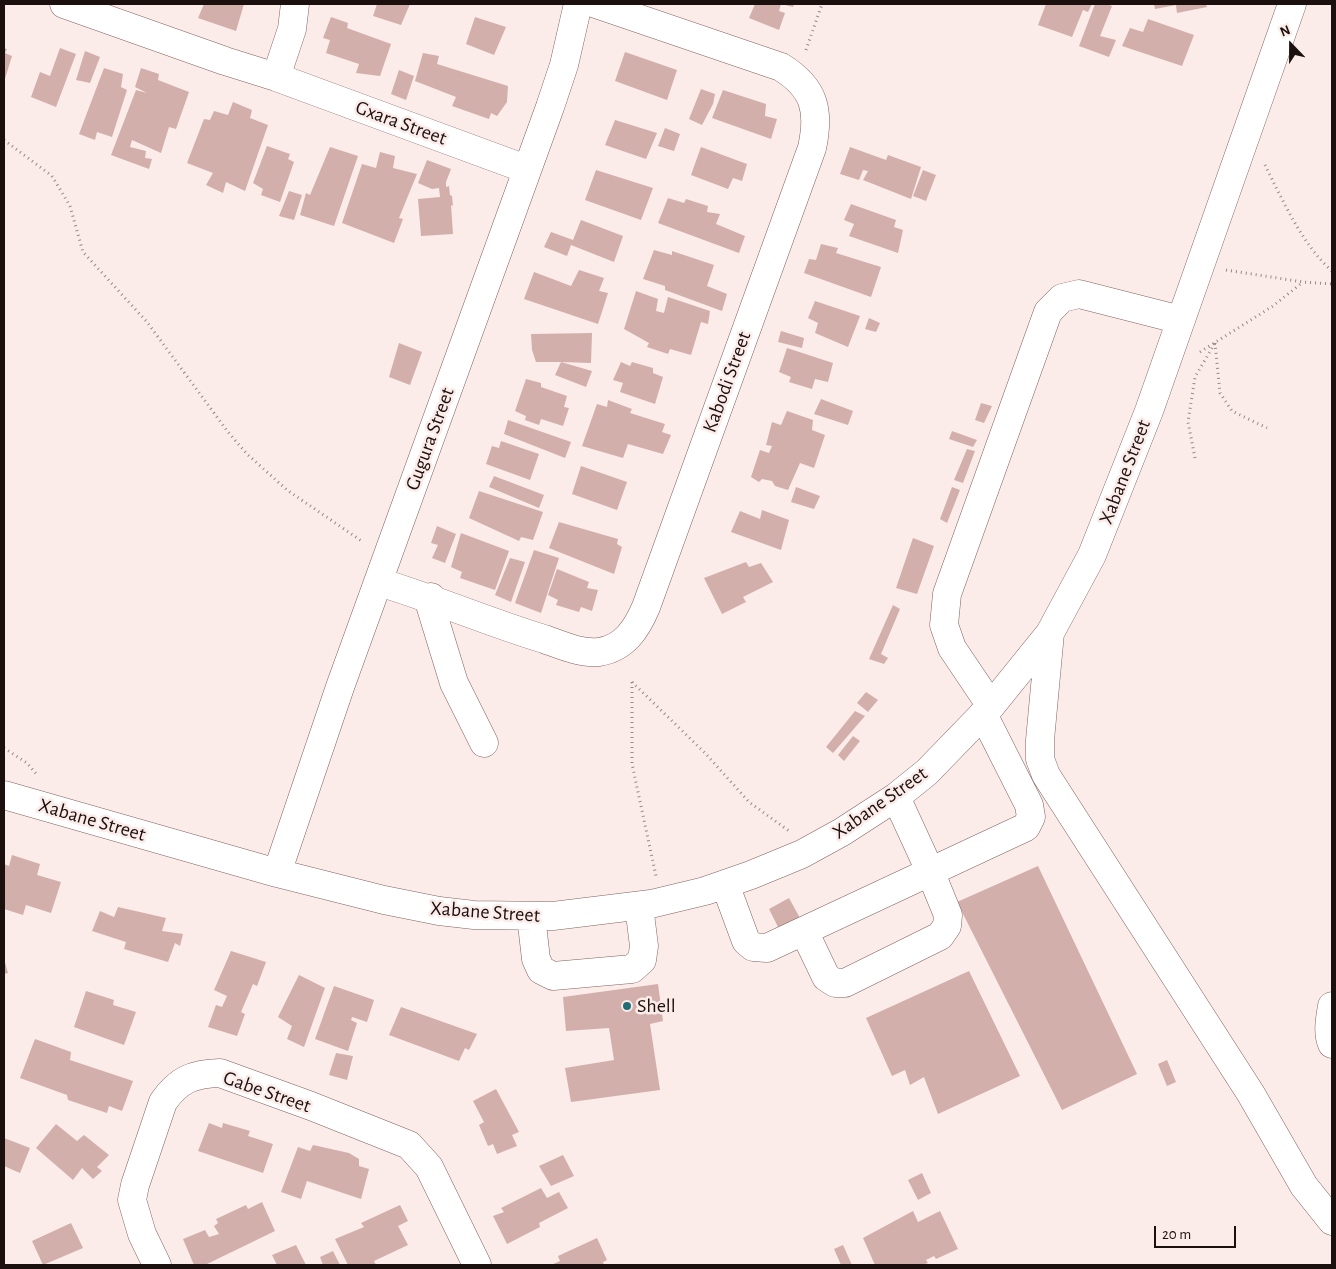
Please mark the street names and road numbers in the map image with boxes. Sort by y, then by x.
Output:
street label: Gxara Street [352,95,450,151]
street label: Kabodi Street [698,328,756,436]
street label: Gugura Street [400,384,460,494]
street label: Xabane Street [1094,416,1156,528]
street label: Xabane Street [828,762,932,844]
street label: Xabane Street [36,793,148,847]
street label: Xabane Street [429,896,541,928]
street label: Gabe Street [220,1066,314,1118]

